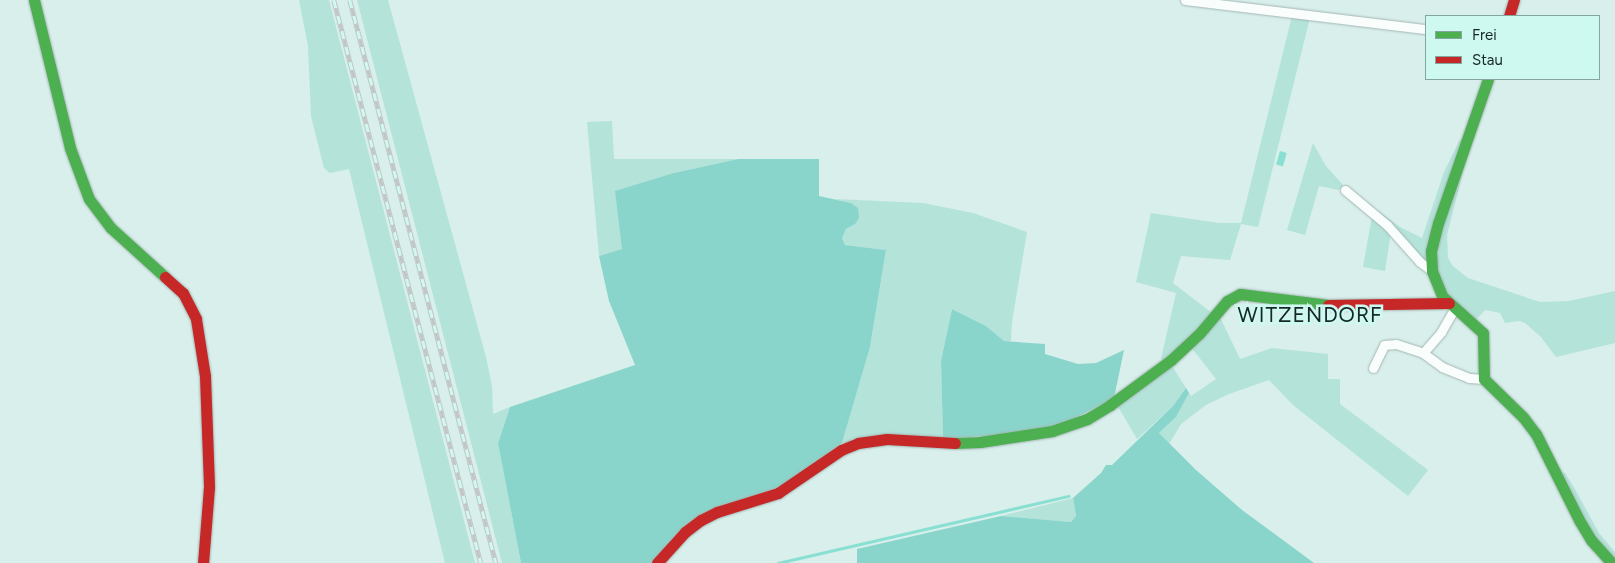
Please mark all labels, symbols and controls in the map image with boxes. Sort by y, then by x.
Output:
legend [1425,15,1600,80]
text: Frei [1472,26,1497,44]
text: Stau [1472,51,1503,69]
district label: WITZENDORF [1236,302,1384,328]

